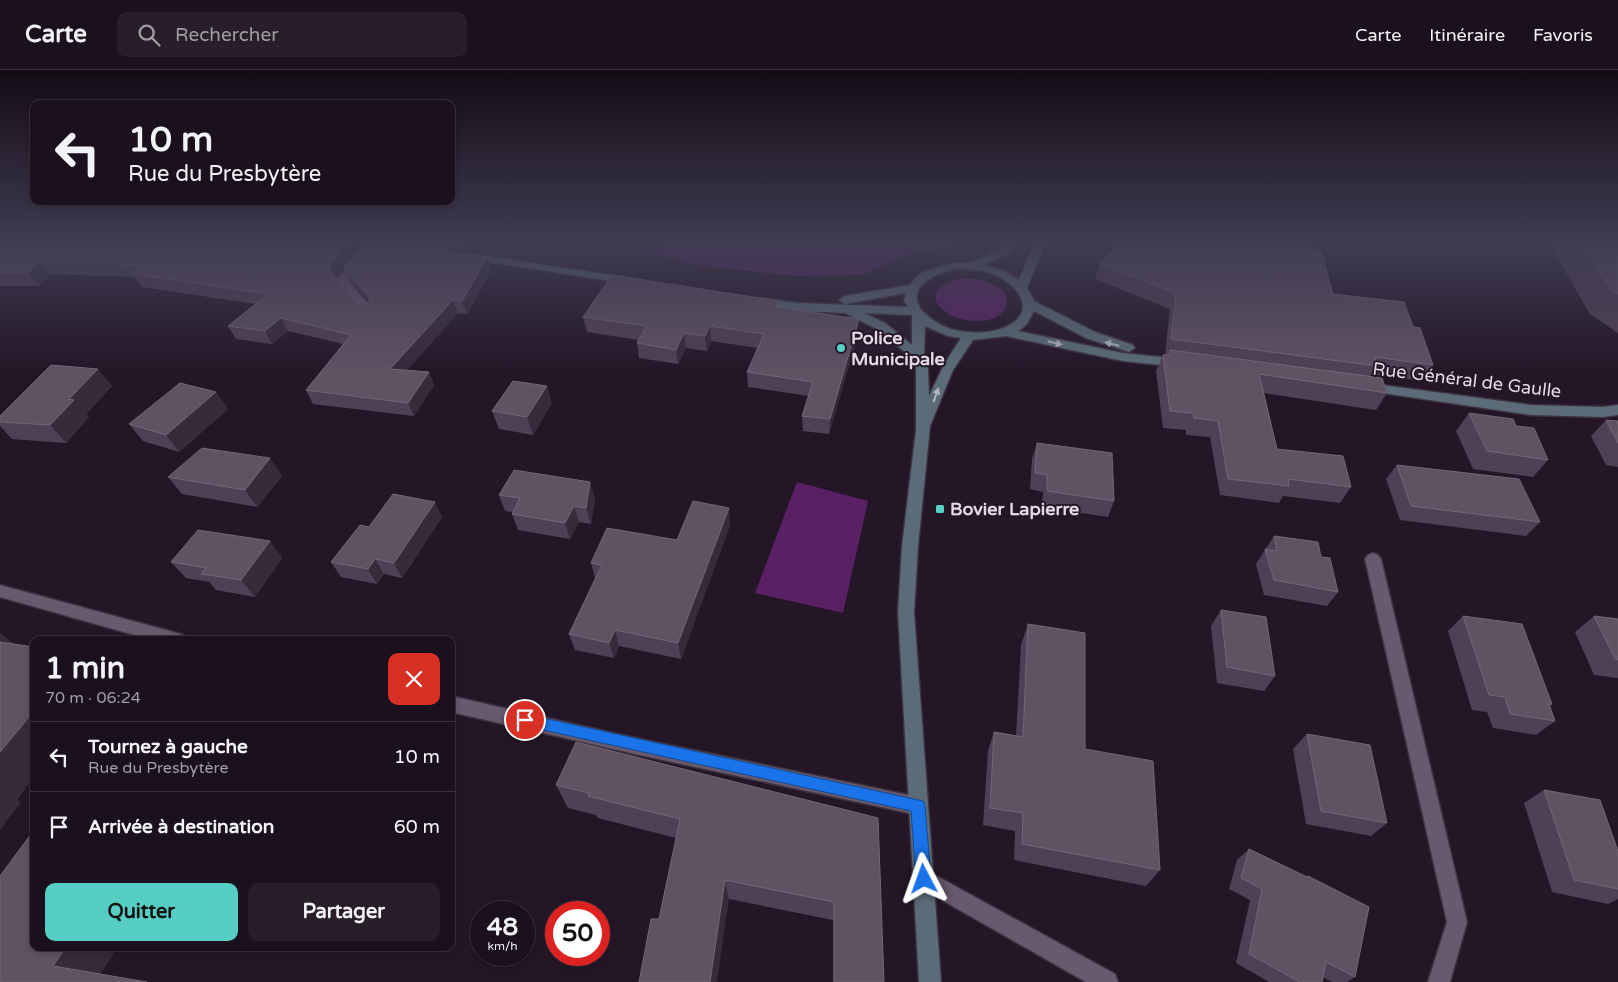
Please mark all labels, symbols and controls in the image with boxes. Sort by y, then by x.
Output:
search box [117,12,467,57]
text: Carte [25,20,87,49]
icon: search [135,21,163,49]
text: Rechercher [175,24,278,46]
text: Carte [1355,24,1401,46]
text: Itinéraire [1429,24,1505,46]
text: Favoris [1533,24,1593,46]
text: 10 m [128,119,213,161]
icon: left [45,120,110,185]
text: Rue du Presbytère [128,161,321,187]
place label: Police Municipale [851,327,945,370]
one-way arrow [1047,339,1062,347]
one-way arrow [1105,340,1120,348]
marker: Police Municipale [835,342,847,354]
street label: Rue Général de Gaulle [1371,358,1563,402]
one-way arrow [932,387,940,402]
place label: Bovier Lapierre [950,498,1079,520]
marker: Bovier Lapierre [934,503,946,515]
text: 1 min [45,650,125,687]
button: close [388,653,440,705]
text: 70 m · 06:24 [45,688,141,708]
pin [504,699,546,741]
icon: arrive [511,706,539,734]
text: Tournez à gauche [88,736,248,758]
icon: left [45,743,73,771]
text: 10 m [394,746,440,768]
text: Rue du Presbytère [88,758,229,778]
icon: arrive [45,813,73,841]
text: Arrivée à destination [88,816,274,838]
text: 60 m [394,816,440,838]
position arrow [897,852,949,904]
button: Quitter [45,883,238,941]
button: Partager [248,883,440,941]
speed limit sign: 50 [545,901,610,966]
text: 48 [487,912,518,942]
text: km/h [487,939,518,953]

